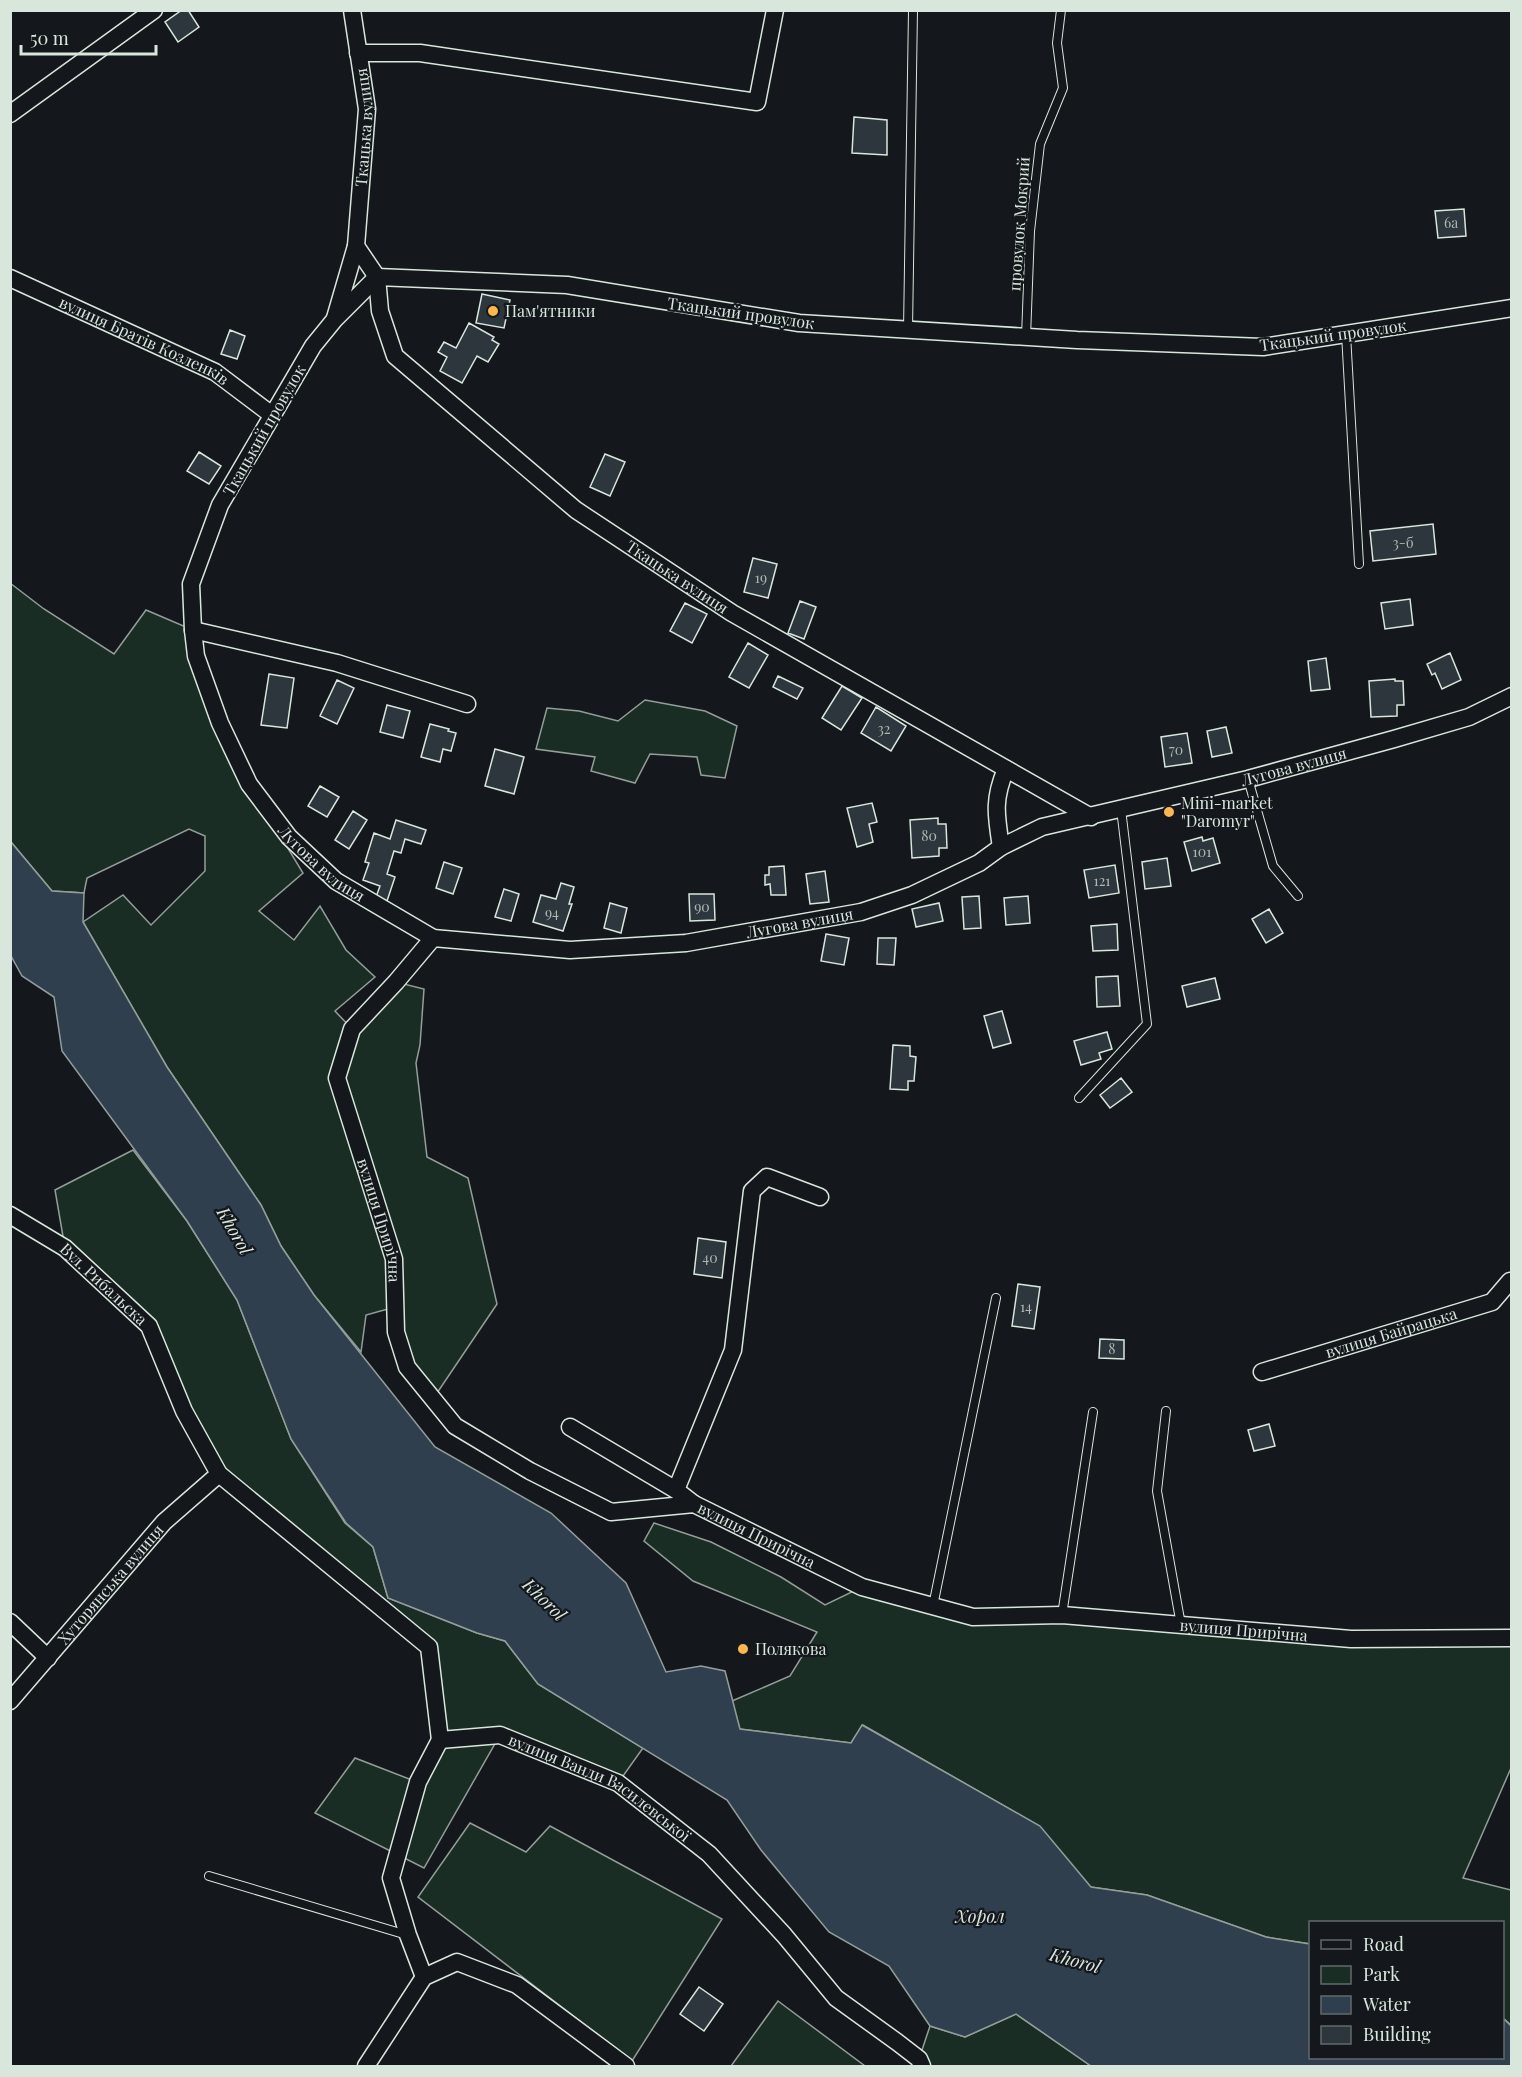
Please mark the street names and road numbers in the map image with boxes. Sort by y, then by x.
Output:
street label: Ткацька вулиця [350,67,377,187]
street label: провулок Мокрий [1003,156,1034,292]
street label: вулиця Братів Козленків [56,291,234,389]
street label: Ткацький провулок [666,292,816,333]
street label: Ткацький провулок [1258,314,1408,355]
street label: Ткацький провулок [217,360,310,499]
street label: Ткацька вулиця [622,535,733,618]
street label: Лугова вулиця [1238,741,1349,790]
street label: Лугова вулиця [273,820,369,906]
street label: Лугова вулиця [744,903,855,942]
street label: вулиця Прирічна [353,1156,406,1283]
street label: Вул. Рибальска [56,1238,152,1329]
street label: вулиця Байрацька [1323,1302,1459,1362]
street label: вулиця Прирічна [695,1497,819,1572]
street label: Хуторянська вулиця [52,1519,168,1648]
street label: вулиця Прирічна [1179,1614,1309,1645]
street label: вулиця Ванди Василевської [505,1729,695,1846]

